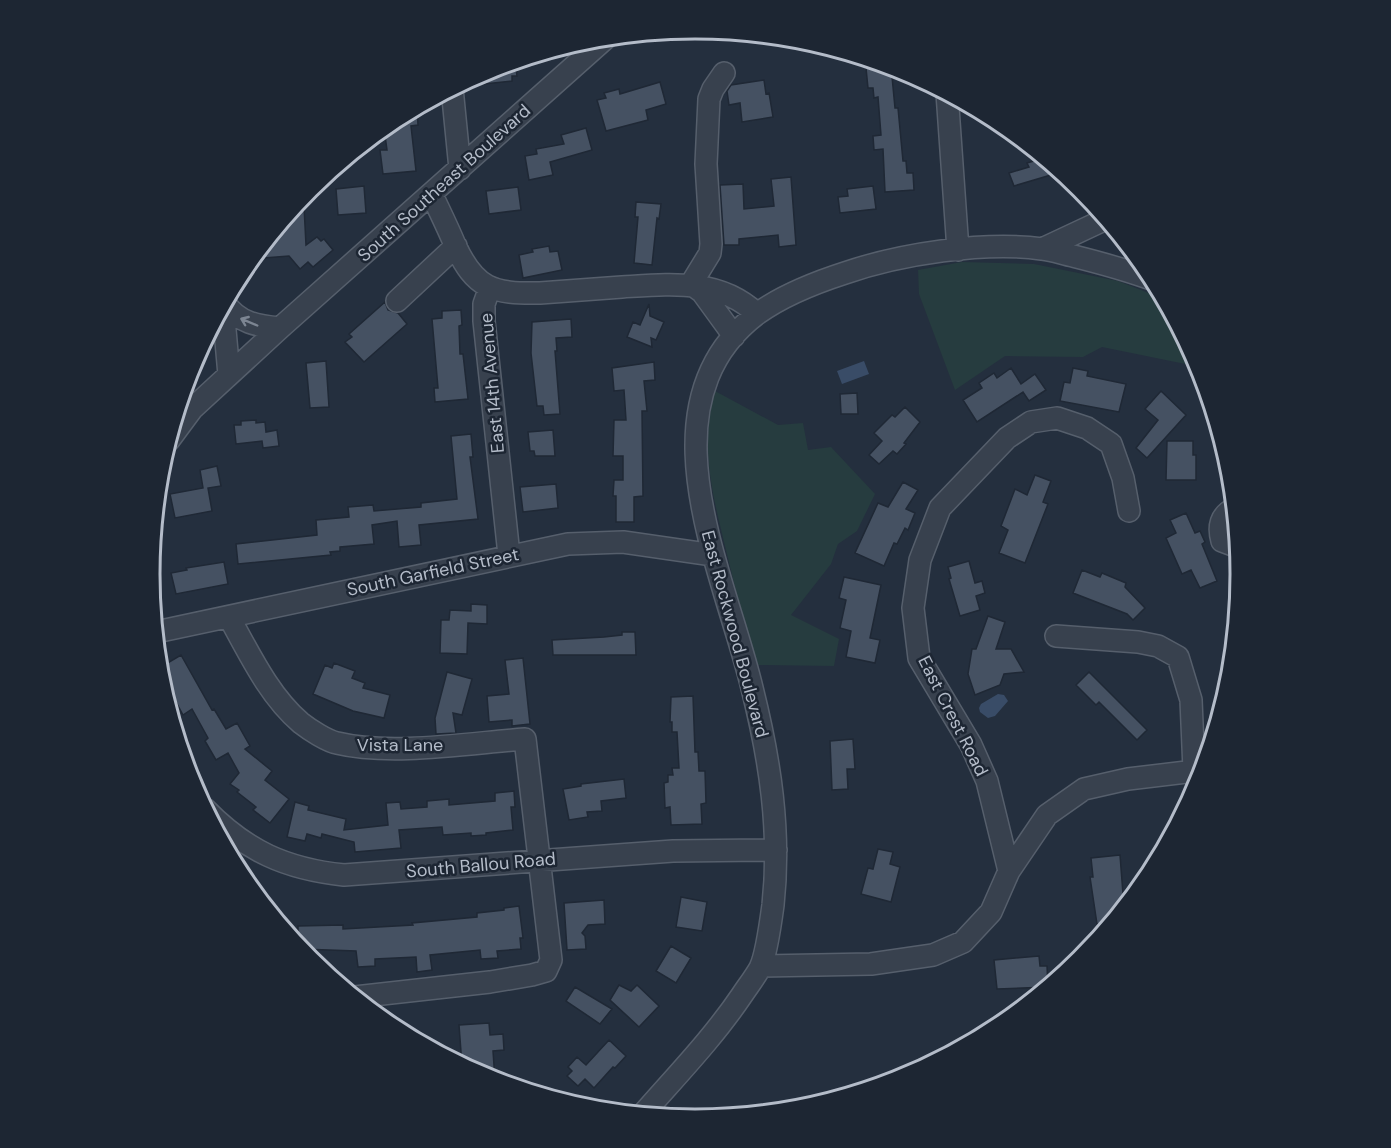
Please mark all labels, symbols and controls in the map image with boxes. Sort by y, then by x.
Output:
street label: South Southeast Boulevard [352,99,536,267]
street label: East 14th Avenue [474,312,510,454]
one-way arrow [240,316,259,327]
street label: East Rockwood Boulevard [696,528,774,740]
street label: South Garfield Street [345,542,521,602]
street label: East Crest Road [912,652,994,780]
street label: Vista Lane [357,733,443,757]
street label: South Ballou Road [405,847,557,883]

